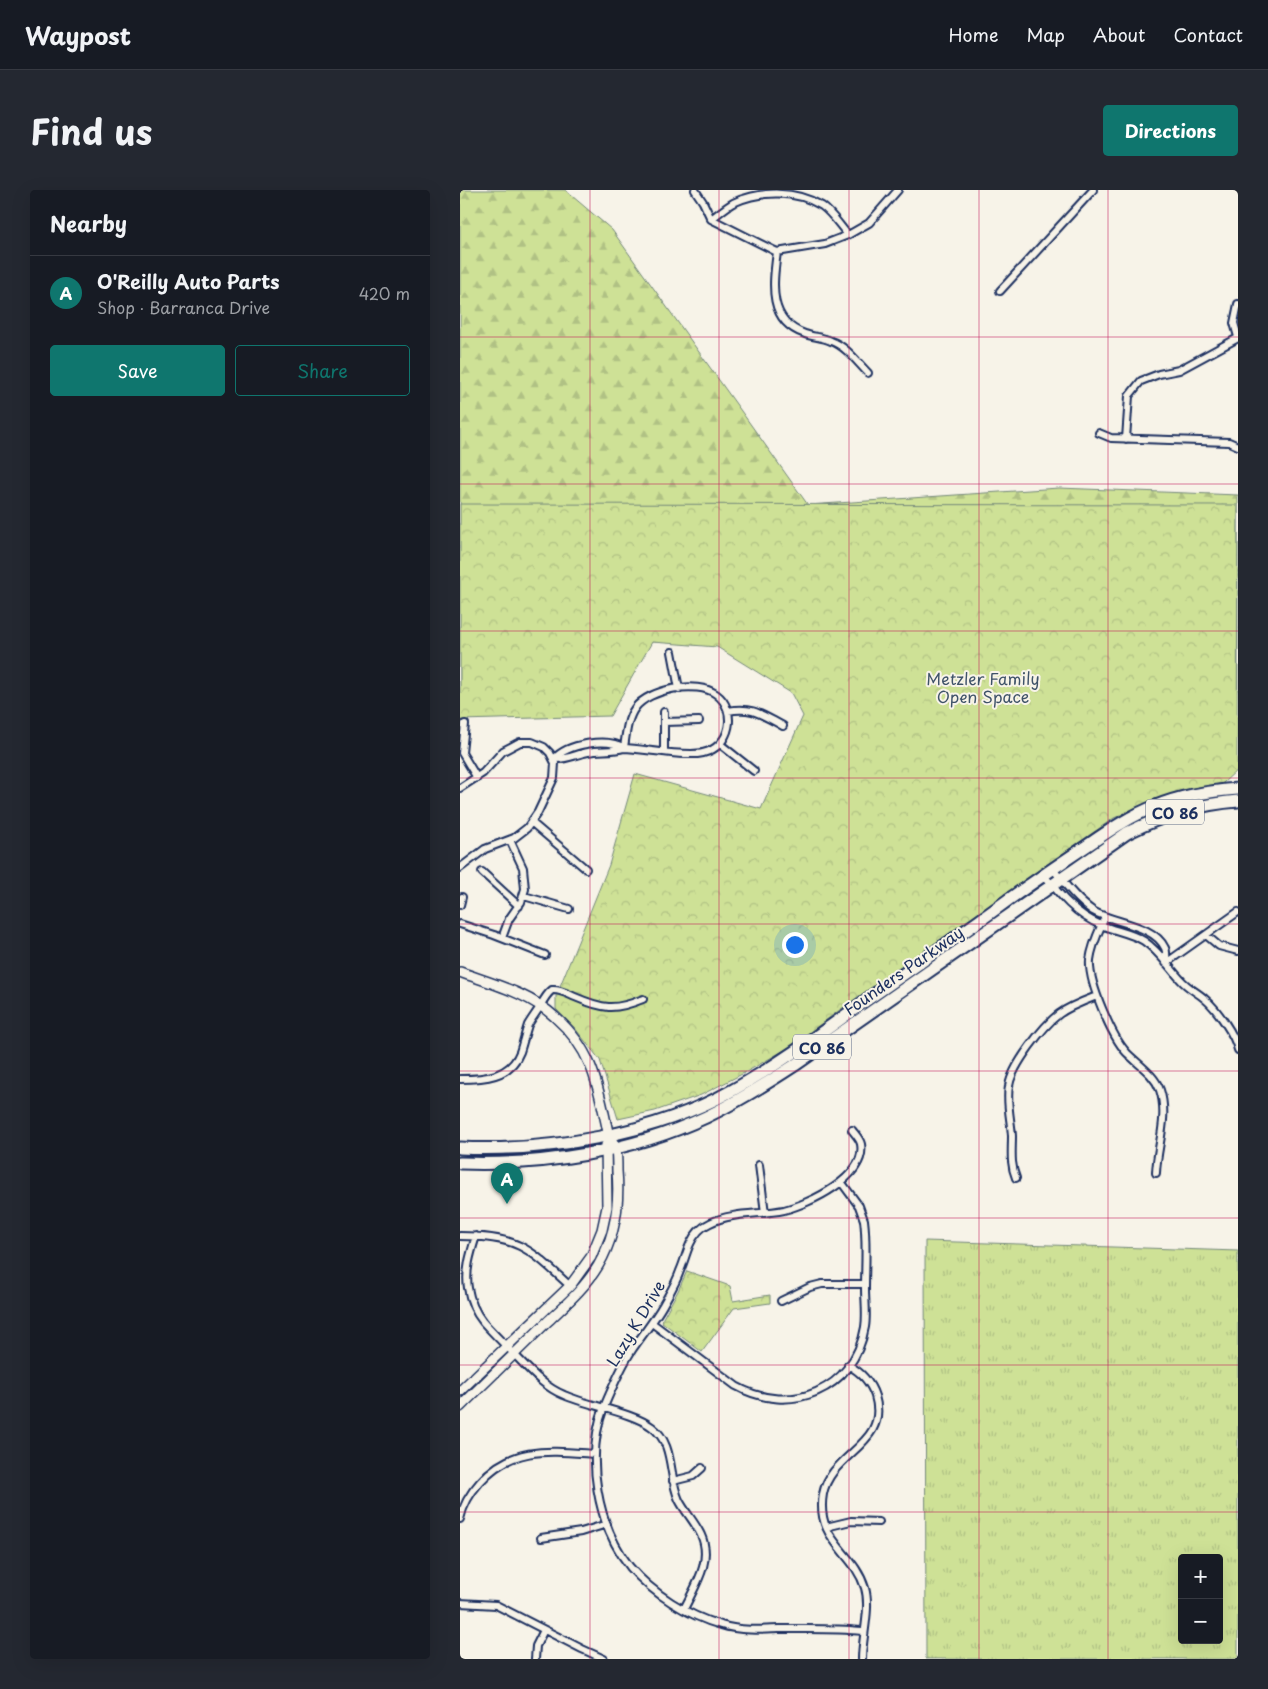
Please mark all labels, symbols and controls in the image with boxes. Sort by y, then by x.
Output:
text: Waypost [25,17,131,53]
text: Home [948,21,998,48]
text: Map [1026,21,1065,48]
text: About [1093,21,1145,48]
text: Contact [1173,21,1243,48]
text: Find us [30,104,152,157]
button: Directions [1103,105,1238,156]
text: Nearby [50,207,127,239]
text: O'Reilly Auto Parts [97,267,280,295]
text: A [60,281,72,305]
text: 420 m [359,281,410,305]
text: Shop · Barranca Drive [97,295,270,319]
button: Save [50,345,225,396]
button: Share [235,345,410,396]
park label: Metzler Family Open Space [926,666,1040,708]
road number: CO 86 [1146,800,1204,824]
street label: Founders Parkway [838,920,968,1020]
your location [782,932,808,958]
road number: CO 86 [793,1034,851,1060]
pin: A [491,1163,523,1204]
street label: Lazy K Drive [600,1275,670,1371]
map controls [1178,1554,1223,1644]
button: + [1178,1554,1223,1599]
button: − [1178,1599,1223,1644]

